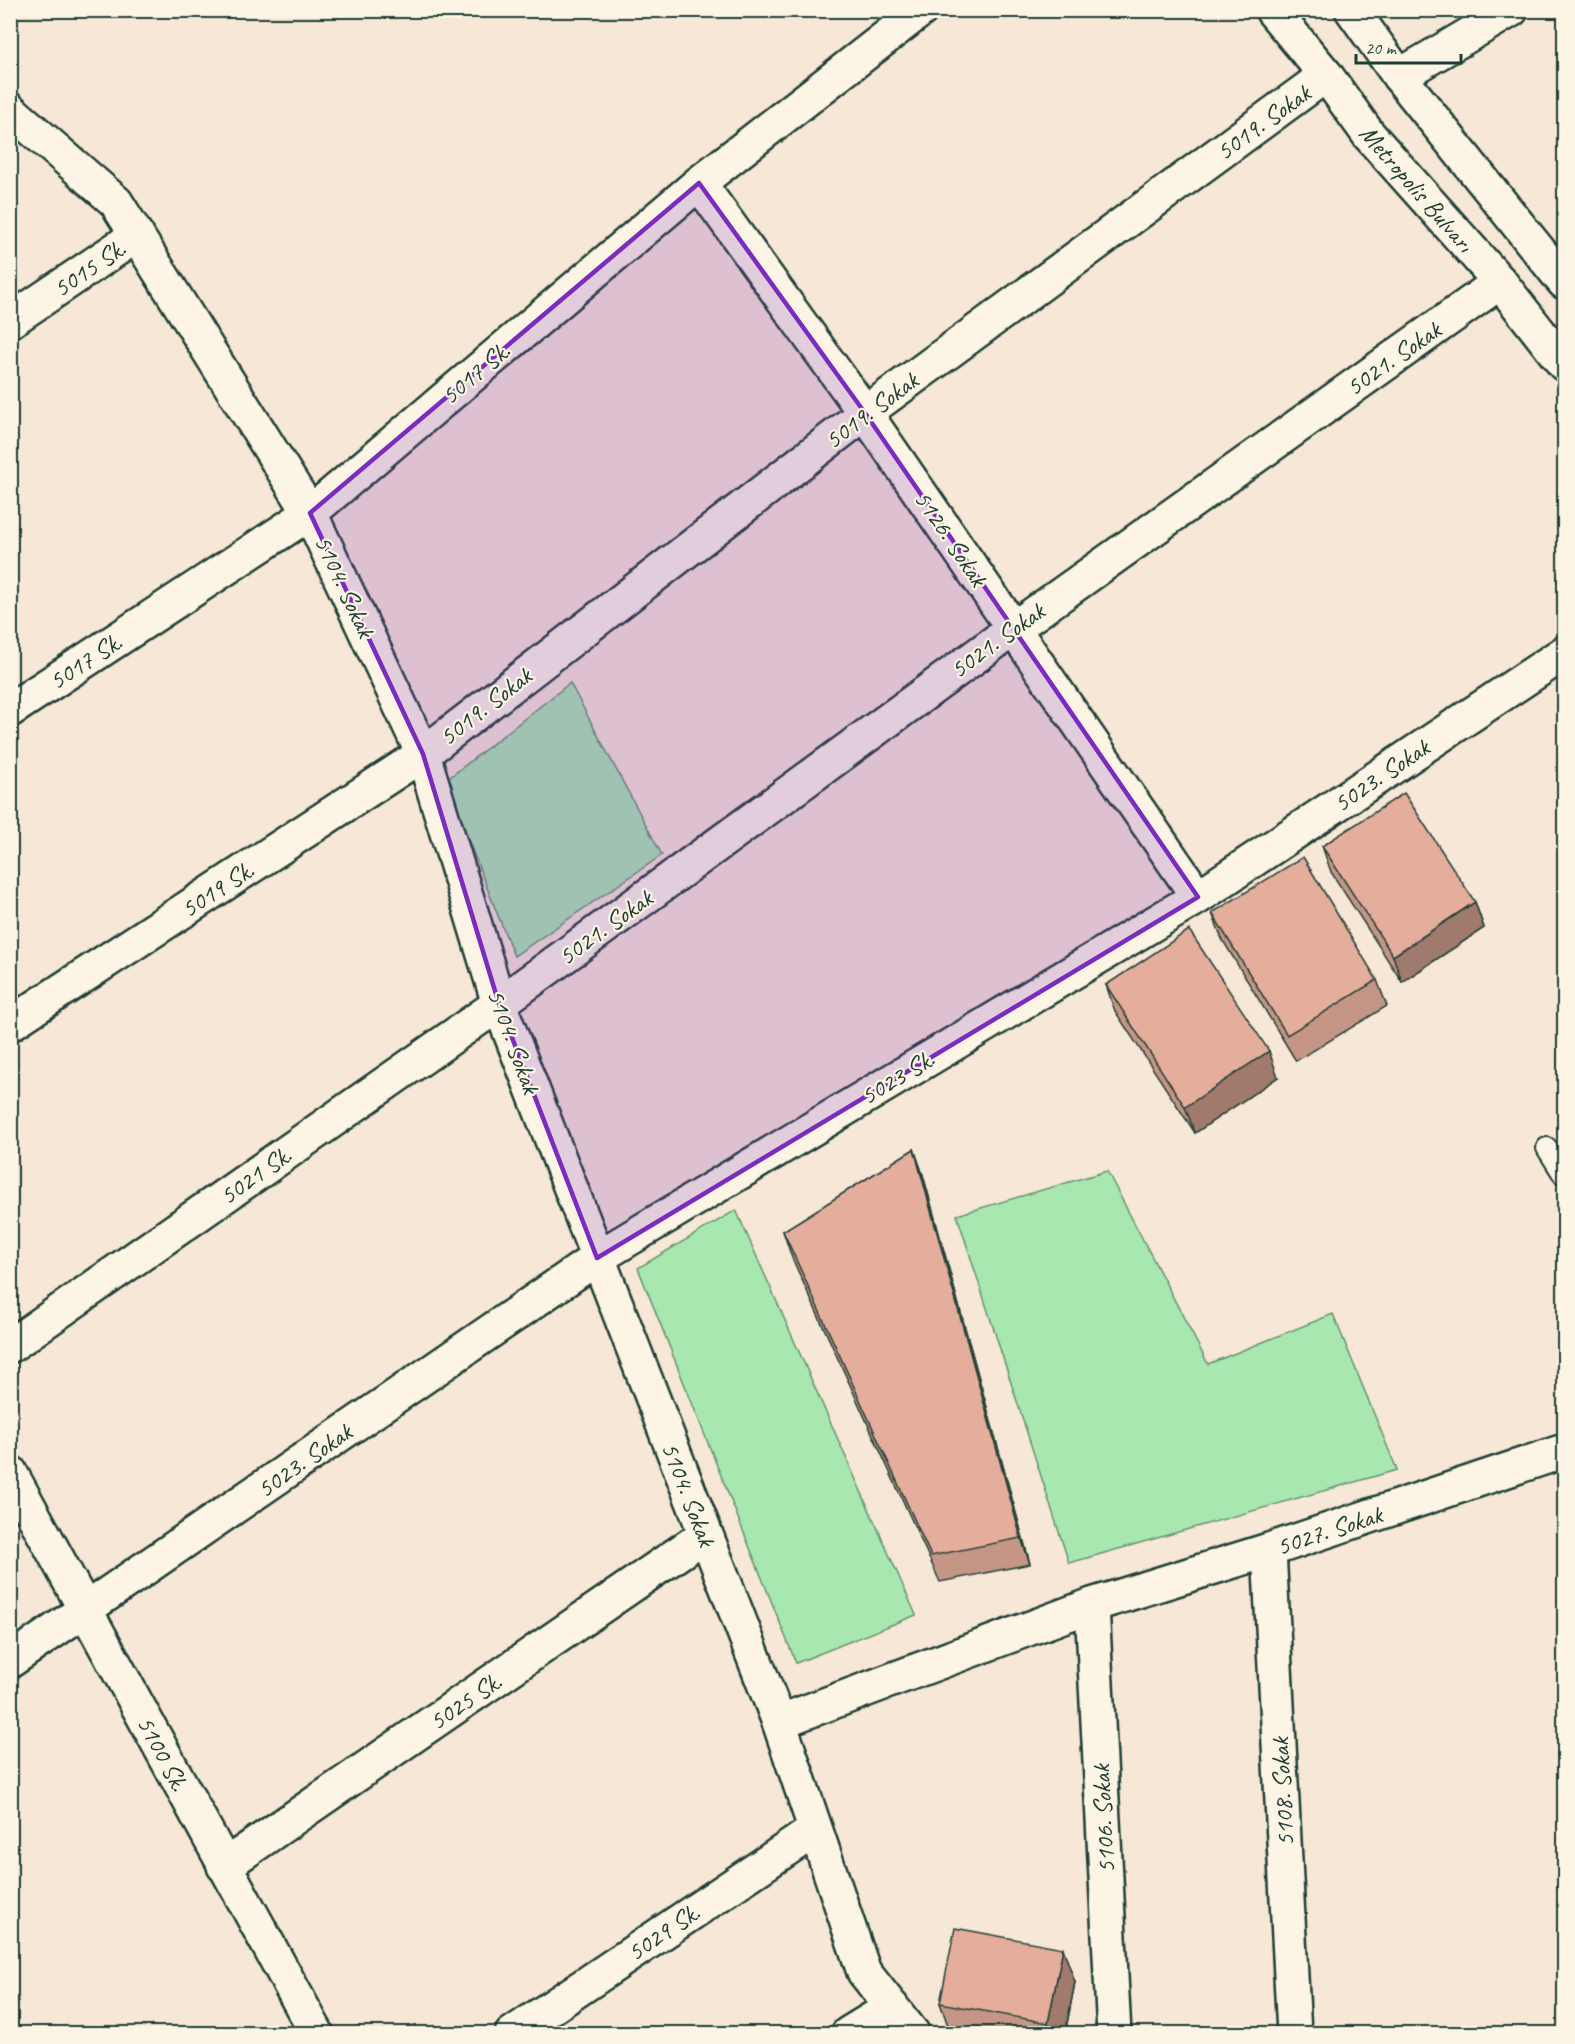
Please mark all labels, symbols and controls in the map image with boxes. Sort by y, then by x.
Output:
scale bar [1356,27,1461,65]
text: 20 m [1365,37,1398,59]
street label: 5019. Sokak [1209,76,1318,168]
street label: Metropolis Bulvarı [1352,118,1482,260]
street label: 5015 Sk. [47,232,133,305]
street label: 5021. Sokak [1339,313,1449,403]
street label: 5017 Sk. [434,334,517,412]
street label: 5019. Sokak [818,363,926,456]
street label: 5126. Sokak [906,484,996,594]
street label: 5104. Sokak [307,530,383,644]
street label: 5021. Sokak [943,594,1052,686]
street label: 5017 Sk. [42,625,129,697]
street label: 5019. Sokak [432,659,540,753]
street label: 5023. Sokak [1327,730,1437,820]
street label: 5019 Sk. [174,853,261,925]
street label: 5021. Sokak [551,881,660,973]
street label: 5104. Sokak [479,984,548,1100]
street label: 5023 Sk. [854,1042,941,1112]
street label: 5021 Sk. [213,1138,298,1212]
street label: 5023. Sokak [250,1415,360,1505]
street label: 5104. Sokak [654,1437,724,1552]
street label: 5027. Sokak [1272,1497,1388,1563]
street label: 5025 Sk. [423,1665,509,1738]
street label: 5100 Sk. [129,1710,196,1797]
street label: 5108. Sokak [1263,1735,1302,1847]
street label: 5106. Sokak [1084,1762,1123,1874]
street label: 5029 Sk. [621,1896,707,1969]

